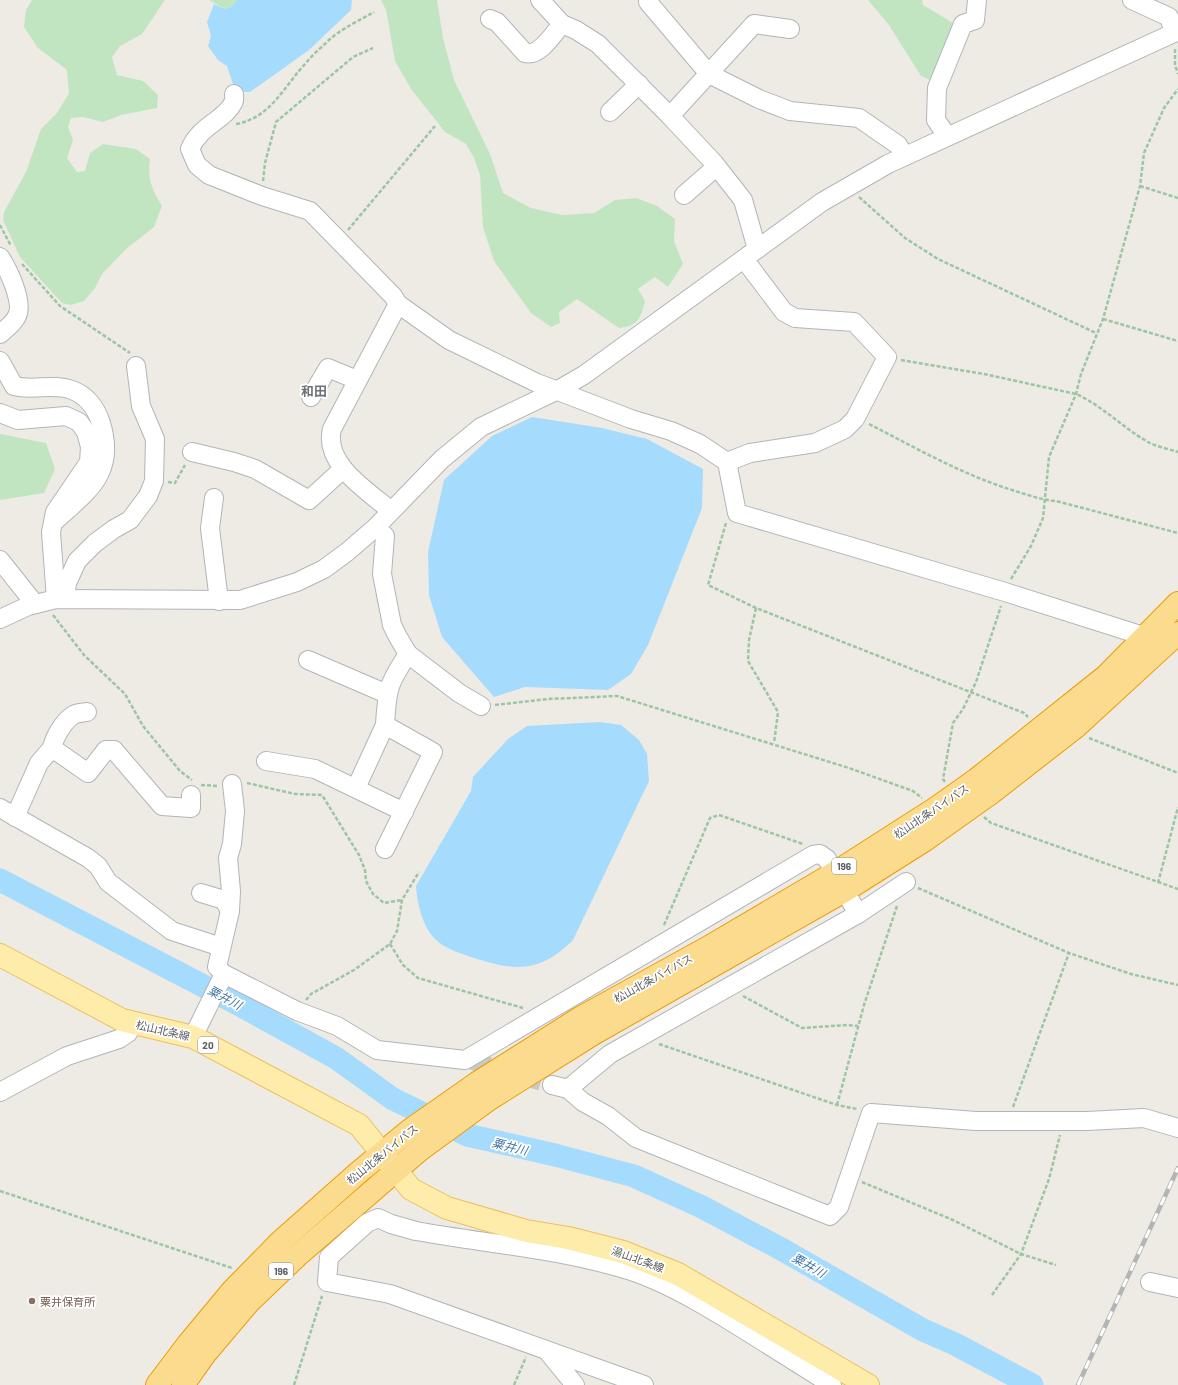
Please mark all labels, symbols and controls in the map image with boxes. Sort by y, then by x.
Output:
district label: 和田 [301,383,327,399]
street label: 松山北条バイパス [891,781,971,841]
road number: 196 [832,858,856,874]
street label: 松山北条バイパス [611,951,695,1005]
water label: 粟井川 [206,982,246,1013]
street label: 松山北条線 [135,1017,191,1043]
road number: 20 [198,1037,218,1053]
street label: 松山北条バイパス [344,1121,420,1187]
water label: 粟井川 [491,1135,531,1158]
street label: 湯山北条線 [610,1243,666,1275]
water label: 粟井川 [790,1250,830,1281]
road number: 196 [269,1263,293,1279]
place label: 粟井保育所 [40,1295,96,1308]
marker: 粟井保育所 [27,1296,37,1306]

